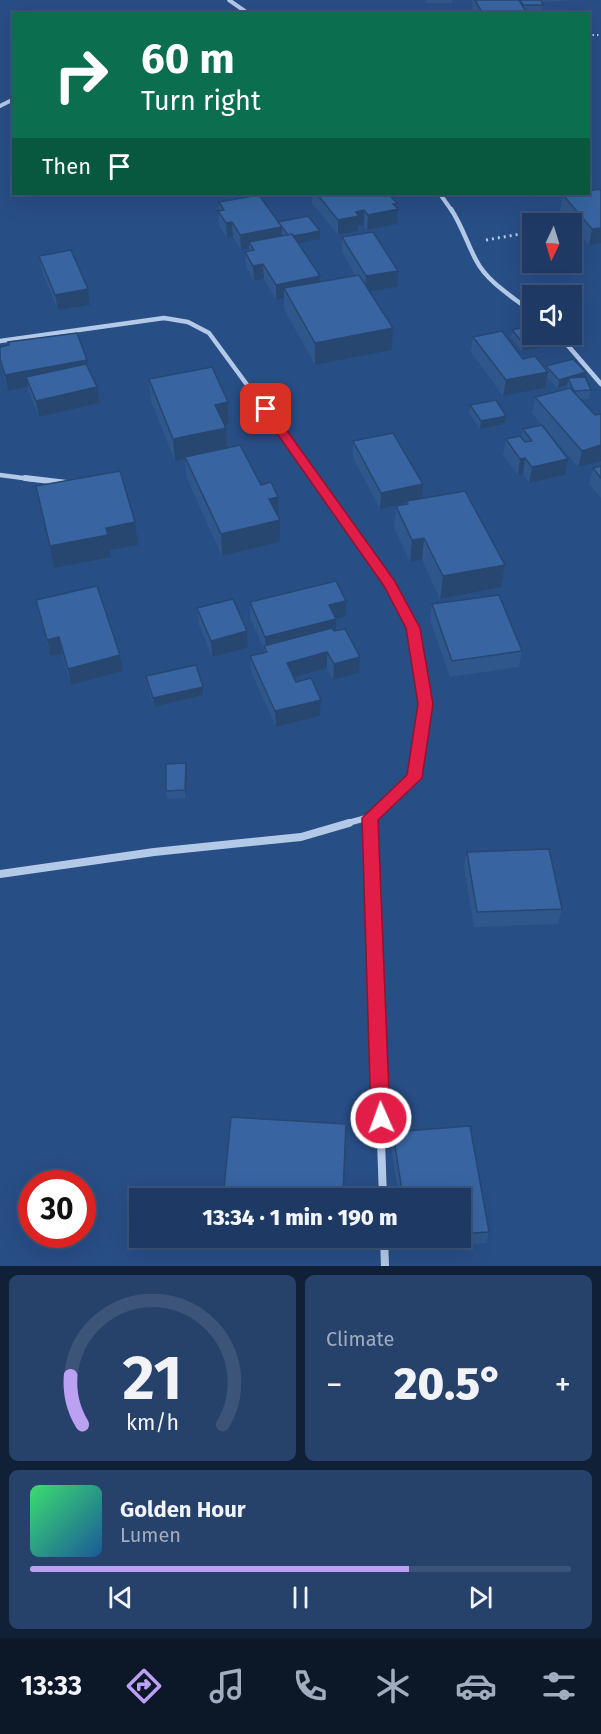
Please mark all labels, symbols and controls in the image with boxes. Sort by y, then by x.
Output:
text: 60 m [141,34,235,84]
icon: right [42,36,120,114]
text: Turn right [141,85,261,117]
icon: arrive [103,150,136,183]
text: Then [42,153,91,180]
north arrow [522,213,582,273]
map controls [522,213,582,345]
button: sound [522,285,582,345]
pin [240,383,291,434]
icon: arrive [249,392,282,425]
position arrow [349,1086,413,1150]
speed limit sign: 30 [18,1170,96,1248]
text: 13:34 · 1 min · 190 m [203,1204,397,1231]
text: Climate [326,1327,394,1351]
text: 21 [123,1341,182,1416]
text: 20.5° [394,1357,503,1411]
text: − [326,1365,343,1405]
text: + [555,1365,571,1405]
text: km/h [126,1410,179,1436]
text: Golden Hour [120,1496,246,1523]
text: Lumen [120,1523,181,1547]
icon: previous [104,1581,137,1614]
icon: pause [284,1581,317,1614]
icon: next [464,1581,497,1614]
icon: directions [123,1665,165,1707]
icon: music [206,1665,248,1707]
icon: phone [289,1665,331,1707]
icon: climate [372,1665,414,1707]
icon: car [455,1665,497,1707]
icon: filters [538,1665,580,1707]
text: 13:33 [21,1670,82,1702]

